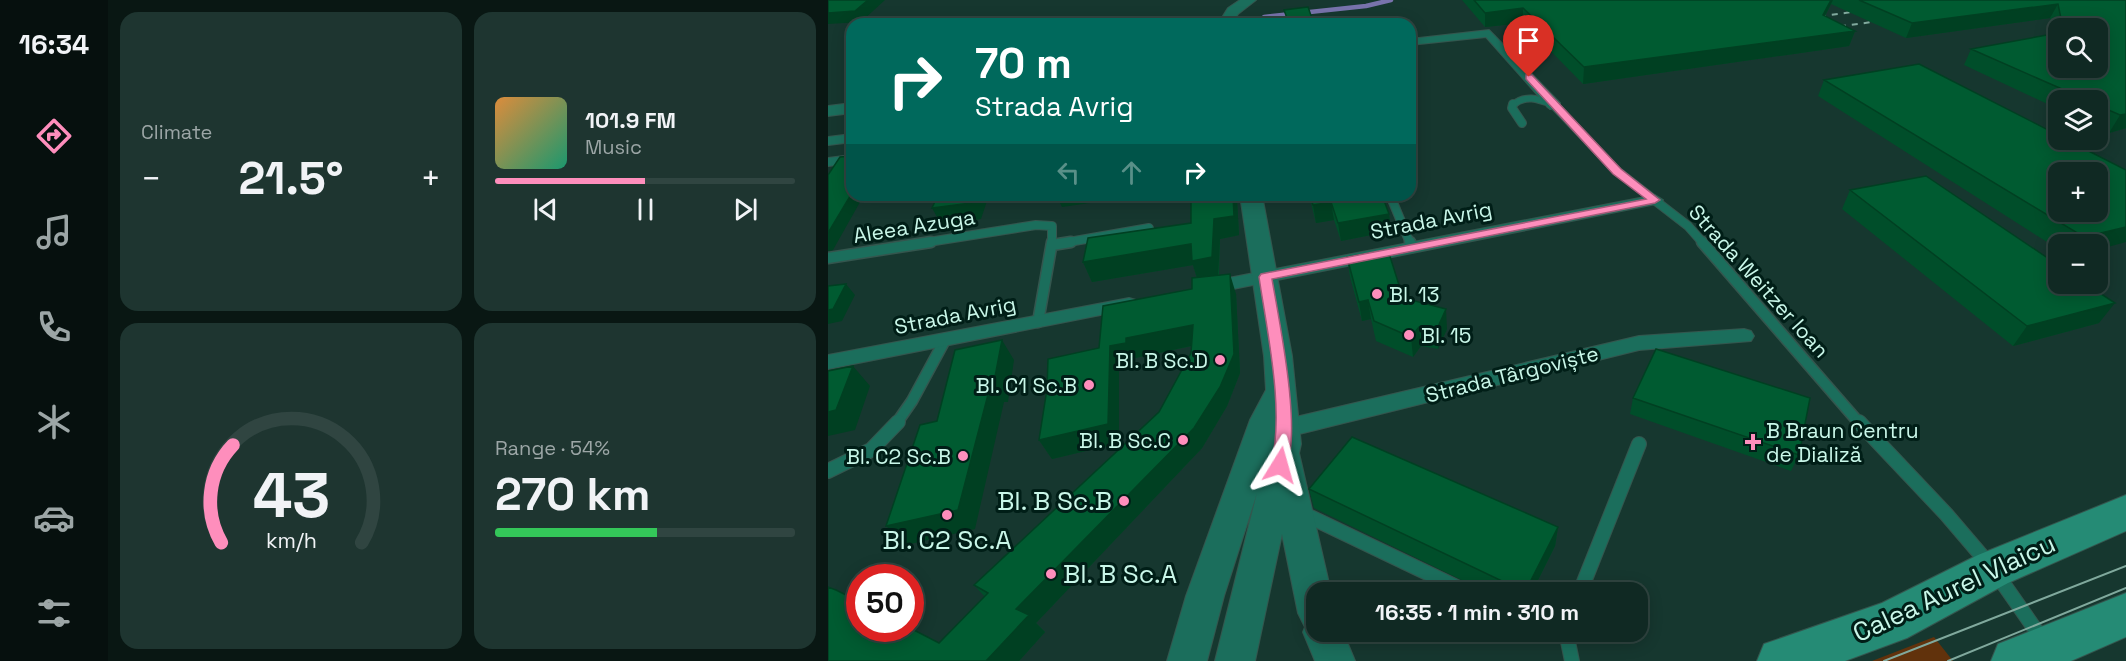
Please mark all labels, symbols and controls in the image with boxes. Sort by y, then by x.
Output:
pin [1503,15,1554,77]
map controls [2048,18,2108,294]
button: search [2048,18,2108,78]
icon: arrive [1512,24,1545,57]
text: 16:34 [19,27,89,62]
text: 70 m [975,37,1072,90]
icon: right [876,42,954,120]
text: Strada Avrig [975,89,1134,124]
button: layers [2048,90,2108,150]
text: 101.9 FM [585,106,676,134]
icon: directions [33,115,75,157]
text: Climate [141,119,212,145]
text: Music [585,134,642,160]
text: 21.5° [238,150,344,207]
icon: left [1052,156,1085,189]
icon: ahead [1115,156,1148,189]
icon: right [1178,156,1211,189]
text: − [141,158,161,200]
text: + [421,158,441,200]
button: + [2048,162,2108,222]
icon: previous [529,193,562,226]
icon: pause [629,193,662,226]
icon: next [729,193,762,226]
street label: Strada Avrig [1368,195,1494,245]
street label: Strada Weitzer Ioan [1683,199,1835,363]
street label: Aleea Azuga [851,203,977,249]
icon: music [33,211,75,253]
button: − [2048,234,2108,294]
place label: Bl. 13 [1389,281,1440,308]
marker: Bl. 13 [1370,287,1384,301]
street label: Strada Avrig [892,290,1018,340]
icon: phone [33,306,75,348]
place label: Bl. 15 [1421,322,1471,349]
marker: Bl. 15 [1402,328,1416,342]
street label: Strada Târgoviște [1423,339,1601,409]
place label: Bl. B Sc.D [1115,347,1208,374]
marker: Bl. B Sc.D [1213,353,1227,367]
place label: Bl. C1 Sc.B [976,372,1077,399]
marker: Bl. C1 Sc.B [1082,378,1096,392]
icon: climate [33,401,75,443]
place label: B Braun Centru de Dializă [1766,417,1919,468]
place label: Bl. B Sc.C [1079,427,1171,454]
marker: Bl. B Sc.C [1176,433,1190,447]
position arrow [1248,433,1312,497]
marker: B Braun Centru de Dializă [1744,433,1762,451]
text: Range · 54% [495,435,610,461]
place label: Bl. C2 Sc.B [846,443,951,470]
marker: Bl. C2 Sc.B [956,449,970,463]
text: 43 [252,456,330,535]
text: 270 km [495,466,650,523]
place label: Bl. B Sc.B [997,484,1112,518]
marker: Bl. B Sc.B [1117,494,1131,508]
icon: car [33,497,75,539]
marker: Bl. C2 Sc.A [940,508,954,522]
place label: Bl. C2 Sc.A [882,523,1012,557]
street label: Calea Aurel Vlaicu [1847,526,2061,650]
text: km/h [265,527,317,554]
place label: Bl. B Sc.A [1063,557,1177,591]
speed limit sign: 50 [846,564,924,642]
marker: Bl. B Sc.A [1044,567,1058,581]
icon: filters [33,592,75,634]
text: 16:35 · 1 min · 310 m [1375,598,1579,626]

